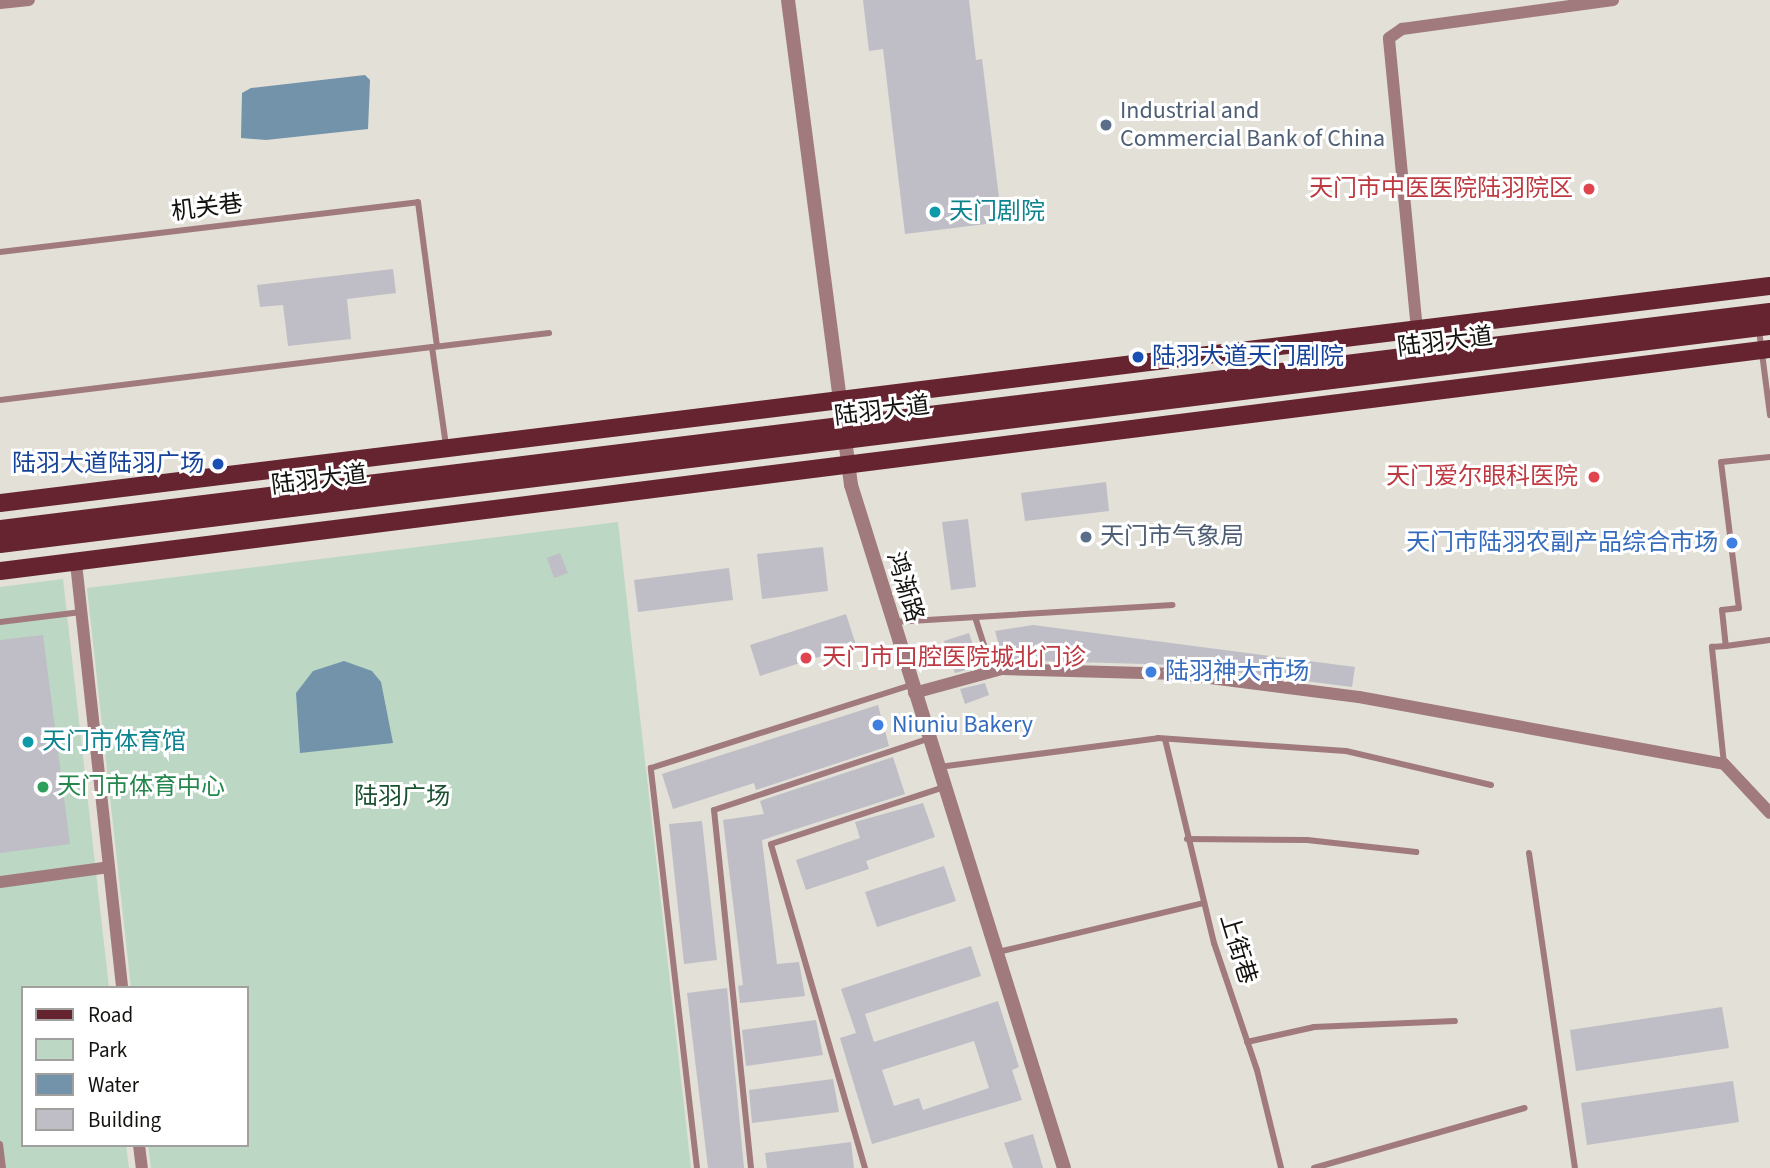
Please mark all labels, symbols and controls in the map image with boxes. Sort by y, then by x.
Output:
place label: Industrial and Commercial Bank of China [1120,97,1385,153]
marker: Industrial and Commercial Bank of China [1098,117,1114,133]
place label: 天门市中医医院陆羽院区 [1309,175,1573,203]
marker: 天门市中医医院陆羽院区 [1579,179,1599,199]
street label: 机关巷 [170,189,244,227]
place label: 天门剧院 [949,198,1045,226]
marker: 天门剧院 [927,204,943,220]
street label: 陆羽大道 [1396,322,1494,362]
place label: 陆羽大道天门剧院 [1152,343,1344,371]
marker: 陆羽大道天门剧院 [1130,349,1146,365]
street label: 陆羽大道 [833,391,931,431]
place label: 陆羽大道陆羽广场 [12,450,204,478]
marker: 陆羽大道陆羽广场 [210,456,226,472]
street label: 陆羽大道 [270,460,368,500]
place label: 天门爱尔眼科医院 [1386,463,1578,491]
marker: 天门爱尔眼科医院 [1584,467,1604,487]
place label: 天门市气象局 [1100,523,1244,551]
marker: 天门市气象局 [1078,529,1094,545]
place label: 天门市陆羽农副产品综合市场 [1406,529,1718,557]
marker: 天门市陆羽农副产品综合市场 [1724,535,1740,551]
street label: 鸿渐路 [881,548,929,626]
place label: 天门市口腔医院城北门诊 [822,644,1086,672]
marker: 天门市口腔医院城北门诊 [796,648,816,668]
place label: 陆羽神大市场 [1165,658,1309,686]
marker: 陆羽神大市场 [1143,664,1159,680]
place label: Niuniu Bakery [892,711,1033,739]
marker: Niuniu Bakery [870,717,886,733]
place label: 天门市体育馆 [42,728,186,756]
marker: 天门市体育馆 [20,734,36,750]
place label: 天门市体育中心 [57,773,225,801]
marker: 天门市体育中心 [35,779,51,795]
park label: 陆羽广场 [354,783,450,811]
street label: 上街巷 [1214,910,1262,988]
legend [21,986,248,1147]
text: Road [88,1000,133,1030]
text: Park [88,1035,127,1065]
text: Water [88,1070,139,1100]
text: Building [88,1105,161,1135]

